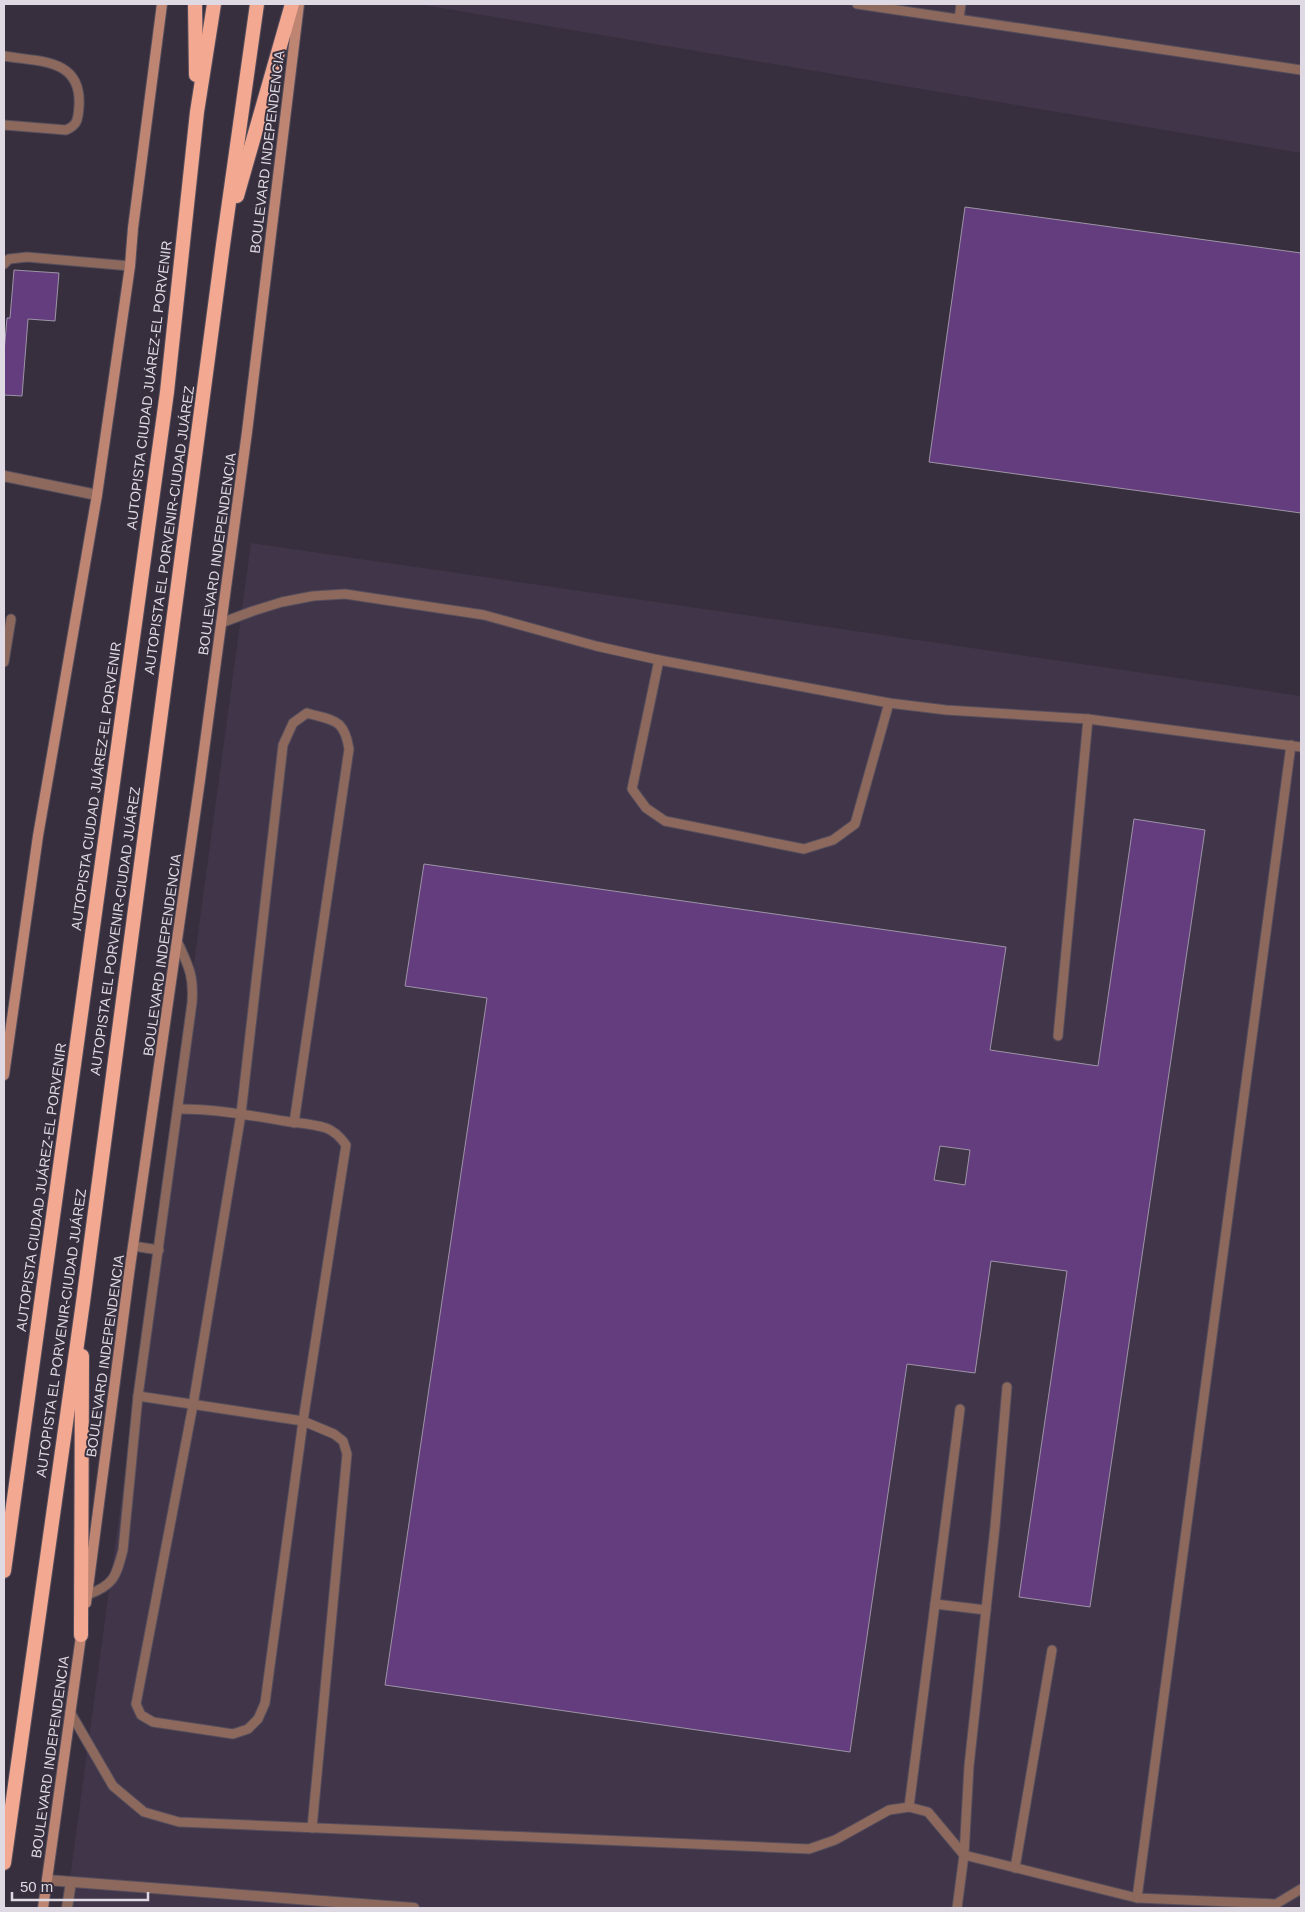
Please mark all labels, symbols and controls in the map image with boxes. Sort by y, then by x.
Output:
street label: BOULEVARD INDEPENDENCIA [247,49,287,254]
street label: AUTOPISTA CIUDAD JUÁREZ-EL PORVENIR [123,240,175,530]
street label: AUTOPISTA EL PORVENIR-CIUDAD JUÁREZ [141,384,197,675]
street label: BOULEVARD INDEPENDENCIA [195,451,239,656]
street label: AUTOPISTA CIUDAD JUÁREZ-EL PORVENIR [68,641,124,931]
street label: AUTOPISTA EL PORVENIR-CIUDAD JUÁREZ [87,785,143,1076]
street label: BOULEVARD INDEPENDENCIA [140,852,184,1057]
street label: AUTOPISTA CIUDAD JUÁREZ-EL PORVENIR [13,1042,69,1332]
street label: AUTOPISTA EL PORVENIR-CIUDAD JUÁREZ [33,1187,89,1478]
street label: BOULEVARD INDEPENDENCIA [83,1253,127,1458]
street label: BOULEVARD INDEPENDENCIA [28,1654,72,1859]
scale bar [12,1870,149,1902]
text: 50 m [20,1878,53,1895]

